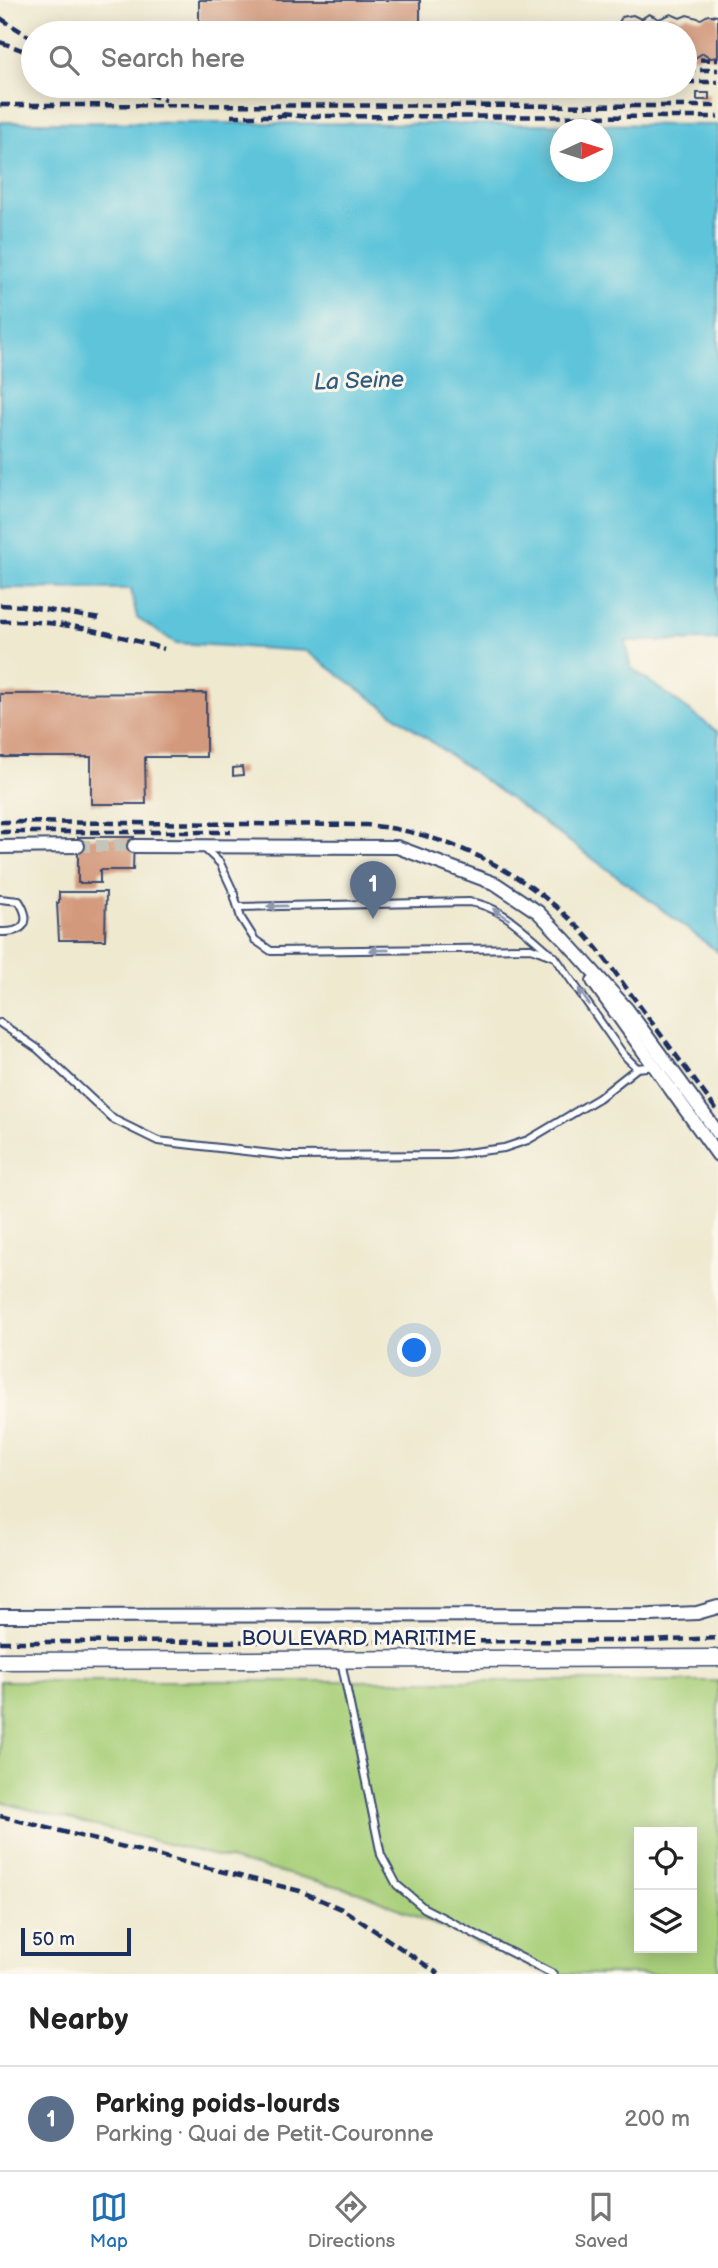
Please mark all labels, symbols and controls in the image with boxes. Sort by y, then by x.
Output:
search box [21,21,697,98]
icon: search [45,41,83,79]
text: Search here [101,44,245,75]
north arrow [550,119,613,182]
water label: La Seine [313,365,405,397]
pin: 1 [350,861,396,919]
one-way arrow [266,900,288,911]
one-way arrow [492,907,510,921]
one-way arrow [368,944,390,956]
one-way arrow [578,987,591,1007]
your location [397,1333,431,1367]
street label: BOULEVARD MARITIME [241,1626,477,1651]
map controls [634,1827,697,1953]
button: locate [634,1827,697,1890]
button: layers [634,1890,697,1953]
scale bar [21,1925,131,1957]
text: 50 m [32,1928,75,1951]
text: Nearby [28,2002,128,2038]
text: Parking poids-lourds [95,2089,340,2120]
text: 1 [46,2105,56,2133]
text: 200 m [624,2105,690,2133]
text: Parking · Quai de Petit-Couronne [95,2120,434,2148]
tab: Map [90,2188,128,2253]
tab: Directions [308,2188,395,2253]
tab: Saved [575,2188,628,2253]

